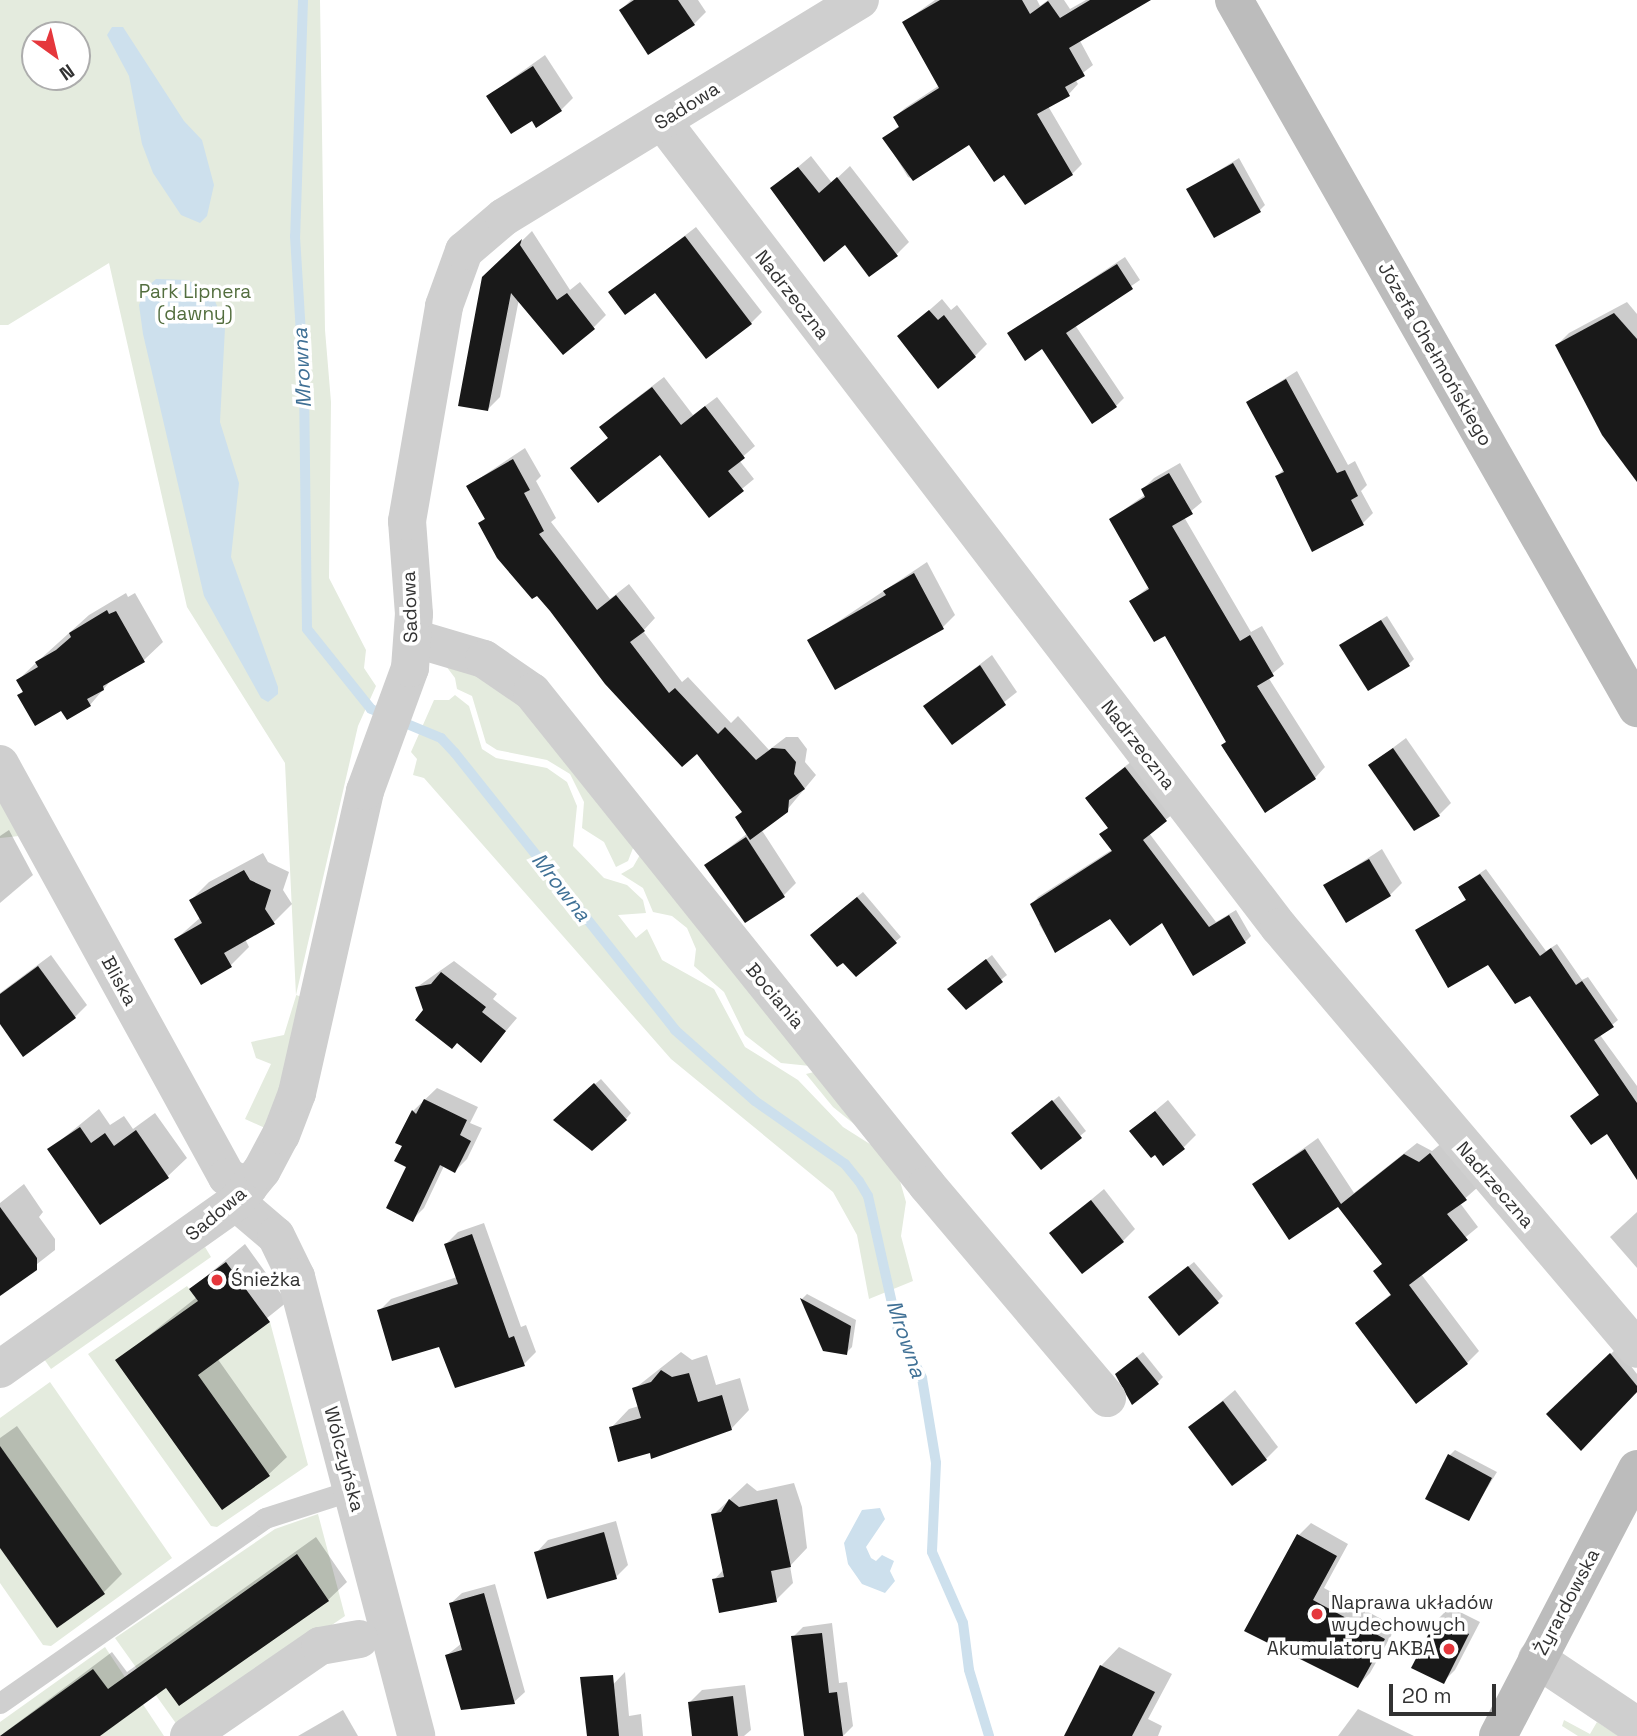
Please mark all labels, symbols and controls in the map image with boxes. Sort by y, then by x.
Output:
north arrow [21,21,91,91]
text: N [55,58,79,86]
street label: Sadowa [650,77,724,135]
street label: Nadrzeczna [750,246,834,344]
street label: Józefa Chełmońskiego [1373,258,1497,450]
park label: Park Lipnera (dawny) [139,281,251,325]
water label: Mrowna [287,327,317,409]
street label: Sadowa [397,571,423,643]
street label: Nadrzeczna [1096,696,1180,794]
water label: Mrowna [526,848,596,926]
street label: Bliska [96,952,142,1010]
street label: Bociania [741,959,809,1033]
street label: Nadrzeczna [1451,1137,1539,1233]
street label: Sadowa [181,1182,251,1246]
place label: Śnieżka [231,1269,301,1291]
marker: Śnieżka [209,1272,225,1288]
water label: Mrowna [881,1297,931,1381]
street label: Wólczyńska [319,1404,369,1514]
street label: Żyrardowska [1529,1545,1605,1659]
place label: Naprawa układów wydechowych [1331,1592,1493,1636]
marker: Naprawa układów wydechowych [1309,1606,1325,1622]
place label: Akumulatory AKBA [1267,1638,1435,1660]
marker: Akumulatory AKBA [1441,1641,1457,1657]
scale bar [1392,1670,1499,1714]
text: 20 m [1402,1682,1452,1709]

